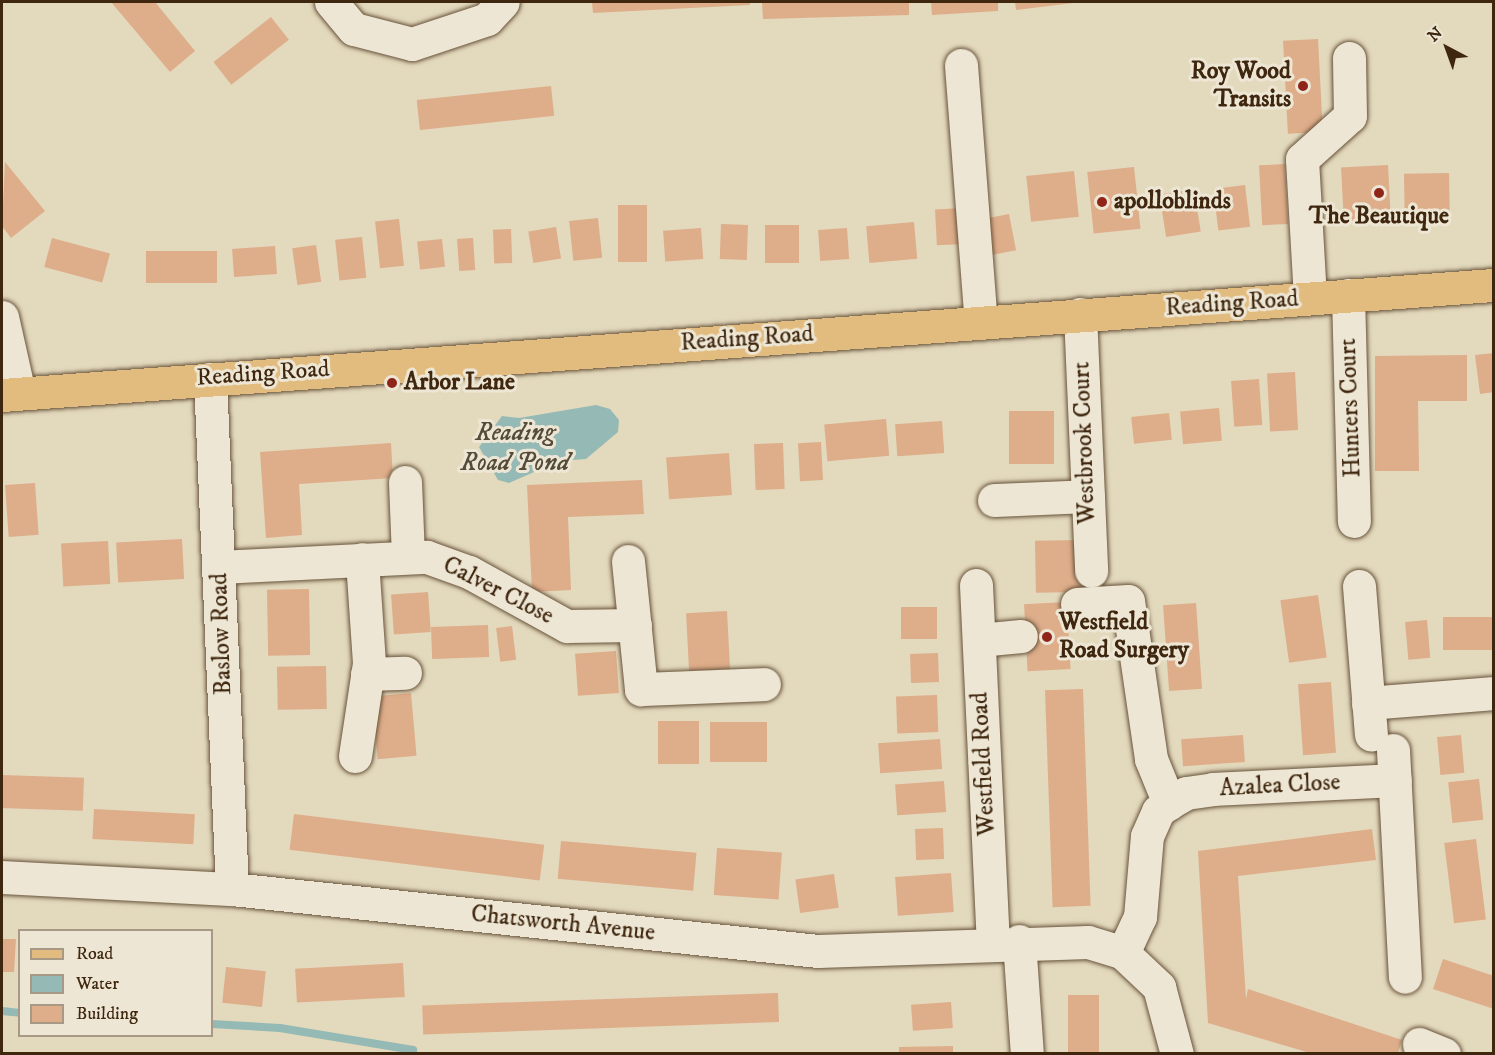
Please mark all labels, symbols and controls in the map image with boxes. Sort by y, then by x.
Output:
north arrow [1417,18,1477,78]
text: N [1424,23,1447,46]
place label: Roy Wood Transits [1191,58,1291,114]
marker: Roy Wood Transits [1296,79,1310,93]
marker: The Beautique [1372,186,1386,200]
place label: apolloblinds [1114,188,1231,216]
marker: apolloblinds [1095,195,1109,209]
place label: The Beautique [1309,203,1449,231]
street label: Reading Road [1165,285,1299,323]
street label: Reading Road [680,320,814,358]
street label: Hunters Court [1334,338,1368,478]
street label: Reading Road [196,355,330,393]
street label: Westbrook Court [1068,361,1102,525]
place label: Arbor Lane [404,369,515,397]
marker: Arbor Lane [385,376,399,390]
water label: Reading Road Pond [461,417,569,478]
street label: Calver Close [438,551,558,631]
street label: Baslow Road [205,572,239,696]
place label: Westfield Road Surgery [1059,609,1189,665]
marker: Westfield Road Surgery [1040,630,1054,644]
street label: Westfield Road [966,691,1002,837]
street label: Azalea Close [1219,768,1341,804]
street label: Chatsworth Avenue [470,900,656,948]
legend [18,929,213,1037]
text: Road [76,943,113,965]
text: Water [76,973,119,995]
text: Building [76,1003,138,1025]

